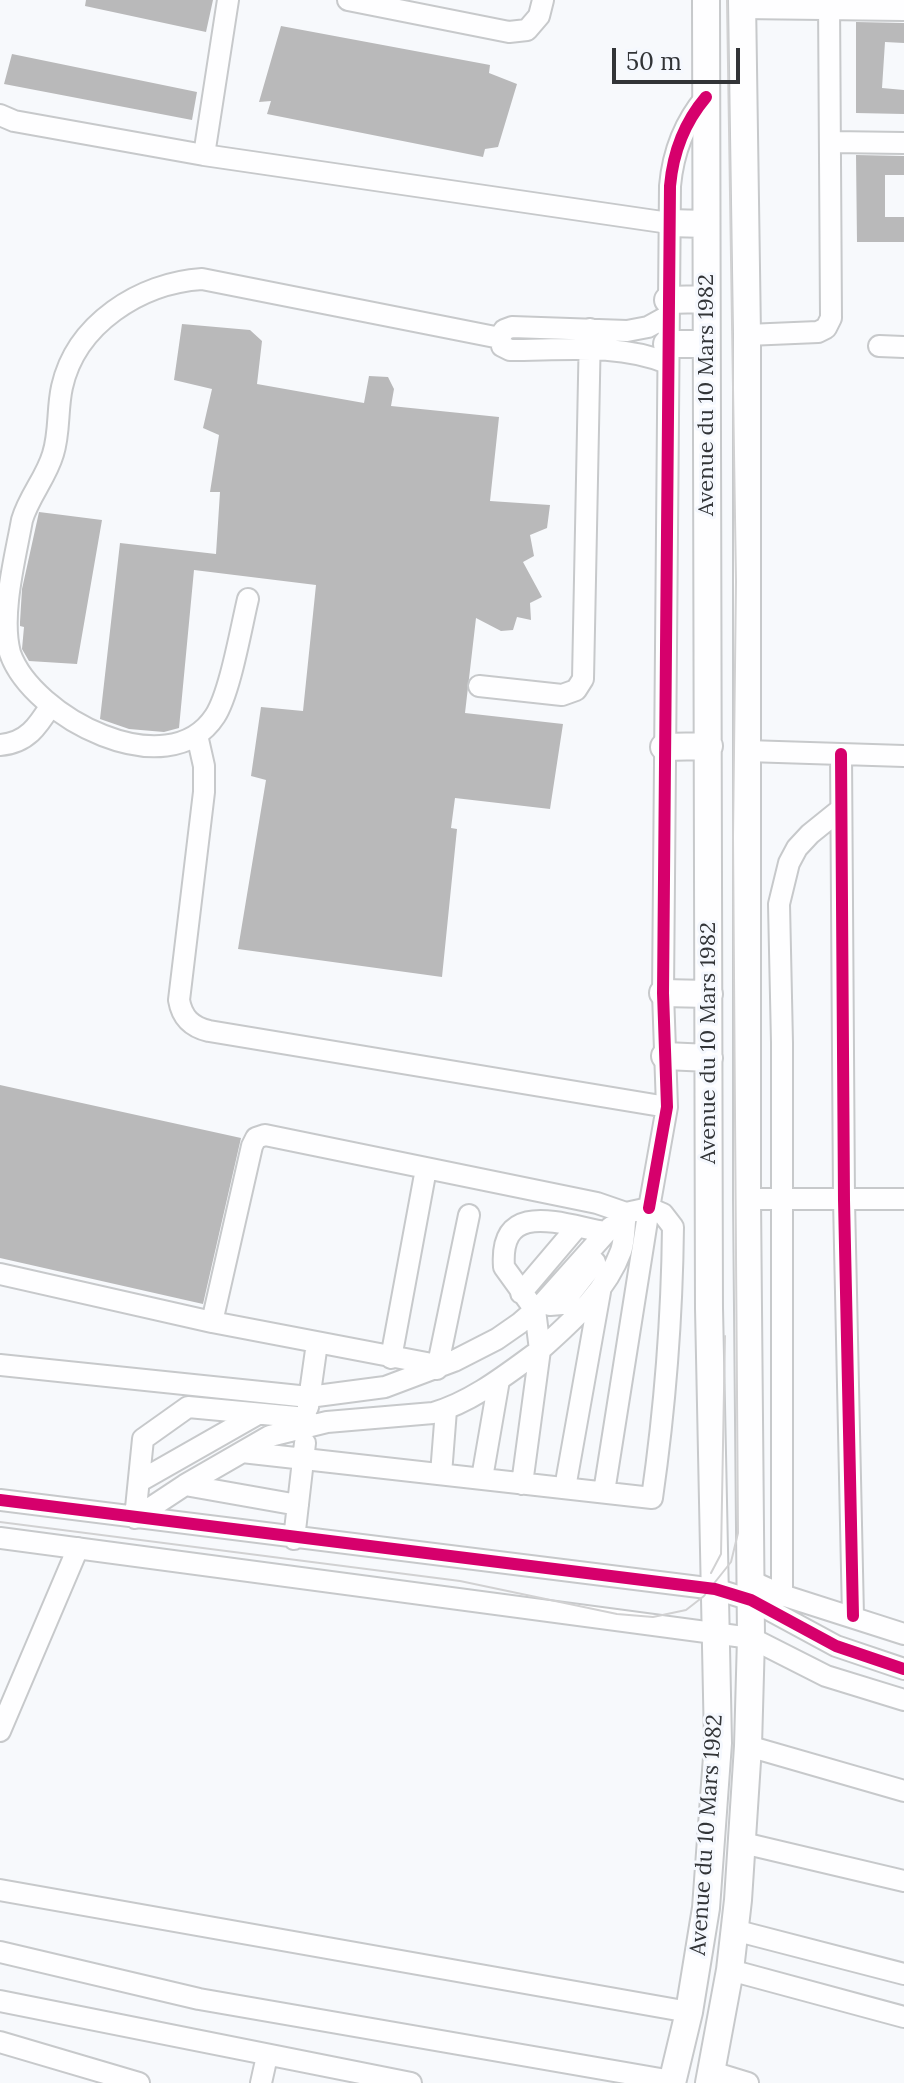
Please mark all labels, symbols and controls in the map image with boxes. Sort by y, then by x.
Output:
scale bar [616,32,744,82]
text: 50 m [626,46,682,77]
street label: Avenue du 10 Mars 1982 [694,274,720,516]
street label: Avenue du 10 Mars 1982 [696,922,722,1164]
street label: Avenue du 10 Mars 1982 [685,1713,729,1957]

